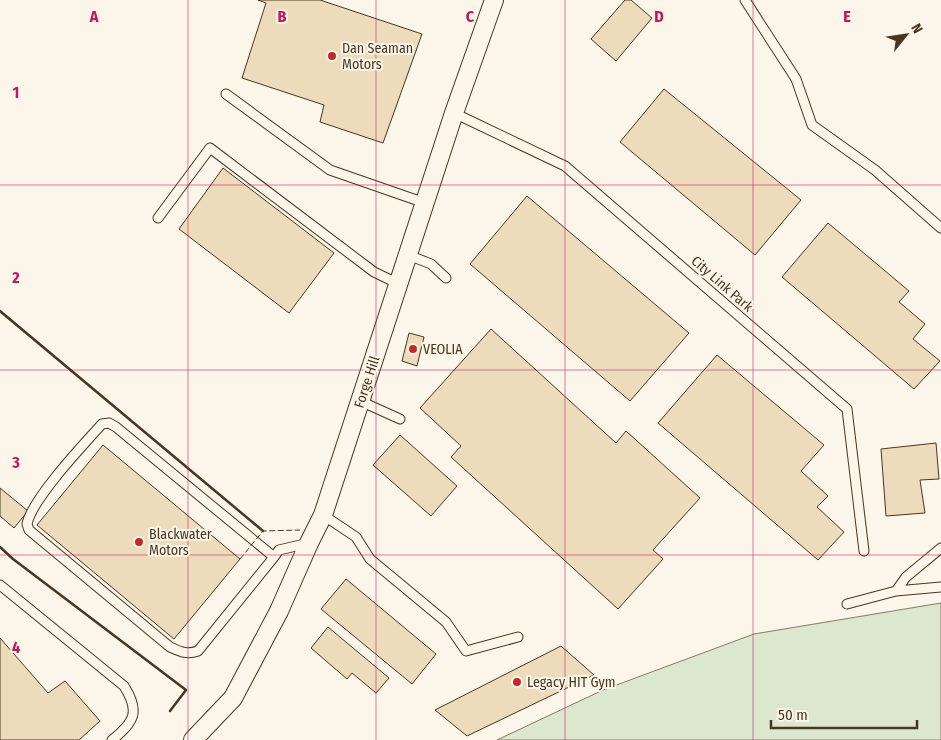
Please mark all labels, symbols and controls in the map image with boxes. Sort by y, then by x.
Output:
text: A [89,7,99,26]
text: B [278,7,287,26]
text: C [466,7,475,26]
text: D [654,7,664,26]
text: E [843,7,851,26]
north arrow [881,10,931,60]
text: N [907,21,926,37]
place label: Dan Seaman Motors [342,40,413,73]
marker: Dan Seaman Motors [326,50,338,62]
text: 1 [13,83,19,102]
street label: City Link Park [688,252,757,316]
text: 2 [11,268,20,287]
place label: VEOLIA [423,341,463,358]
marker: VEOLIA [407,343,419,355]
street label: Forge Hill [351,354,383,410]
text: 3 [11,453,20,472]
place label: Blackwater Motors [149,526,212,559]
marker: Blackwater Motors [133,536,145,548]
text: 4 [12,638,20,657]
place label: Legacy HIT Gym [527,674,615,691]
marker: Legacy HIT Gym [511,676,523,688]
scale bar [771,698,917,730]
text: 50 m [778,706,808,724]

